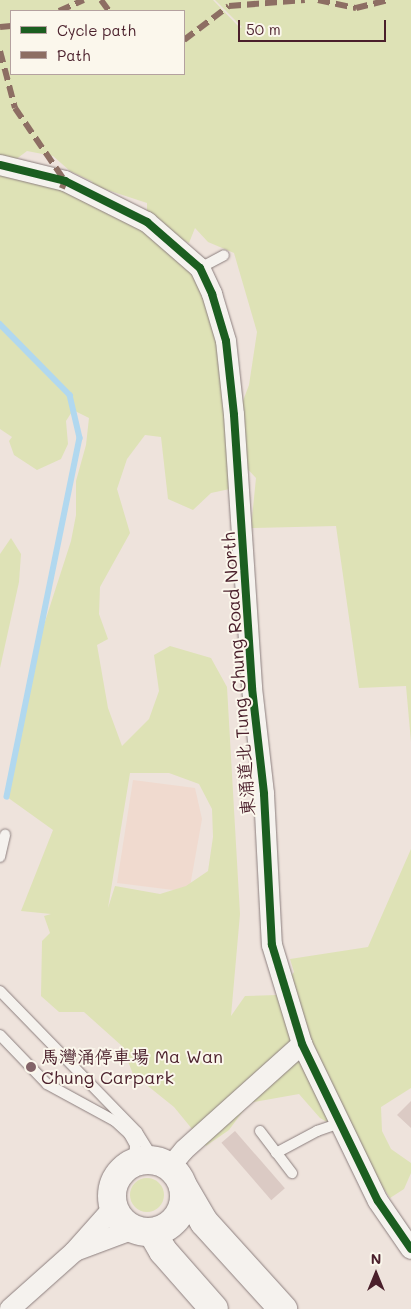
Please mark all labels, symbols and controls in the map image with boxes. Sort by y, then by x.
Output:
legend [10,10,185,75]
scale bar [241,10,388,42]
text: 50 m [246,19,281,39]
text: Cycle path [57,20,136,40]
text: Path [57,45,91,65]
street label: 東涌道北 Tung Chung Road North [217,531,259,817]
place label: 馬灣涌停車場 Ma Wan Chung Carpark [41,1046,223,1088]
marker: 馬灣涌停車場 Ma Wan Chung Carpark [25,1061,37,1073]
north arrow [351,1249,401,1299]
text: N [371,1249,381,1268]

